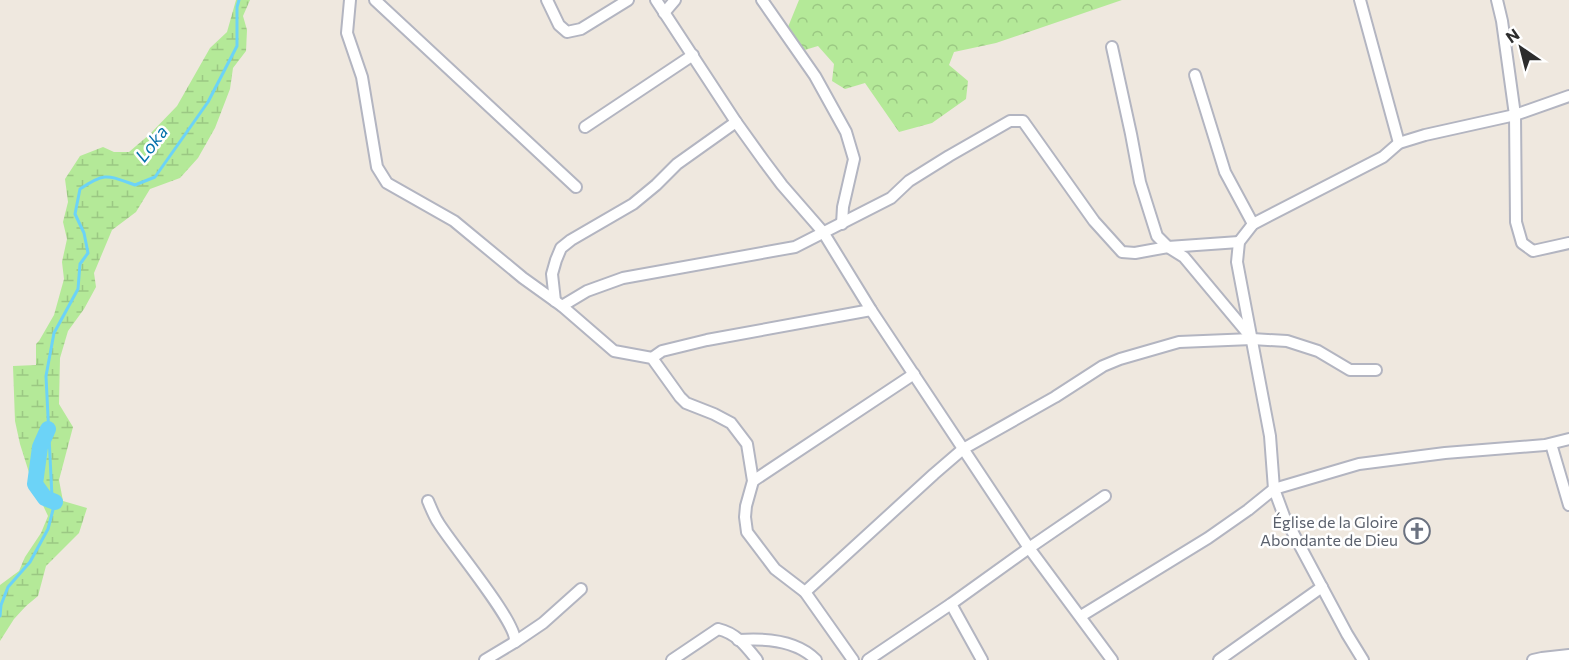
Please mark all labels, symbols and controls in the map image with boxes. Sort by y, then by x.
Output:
north arrow [1491,18,1551,78]
text: N [1502,24,1522,47]
water label: Loka [130,121,172,166]
place label: Église de la Gloire Abondante de Dieu [1260,512,1398,549]
church icon: Église de la Gloire Abondante de Dieu [1402,516,1432,546]

